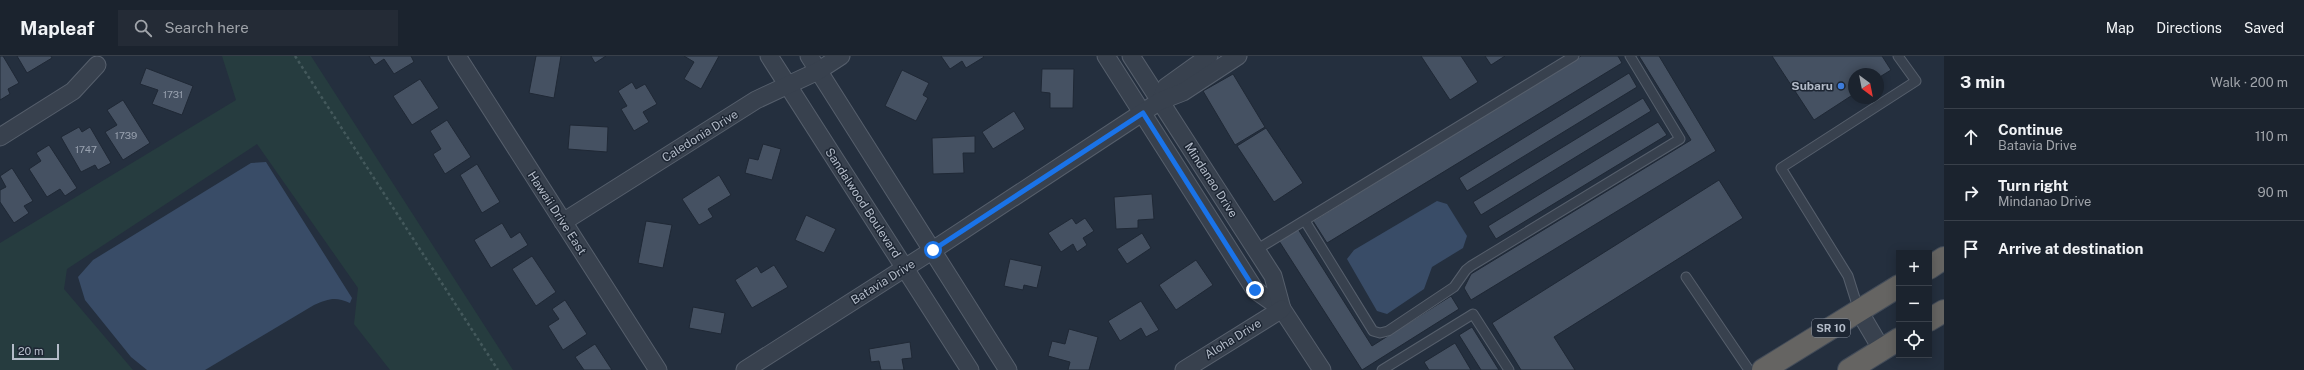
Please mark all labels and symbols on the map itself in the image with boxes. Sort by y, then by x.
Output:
north arrow [1848,68,1884,104]
place label: Subaru [1791,79,1833,93]
marker: Subaru [1836,81,1846,91]
house number: 1731 [163,88,183,100]
street label: Caledonia Drive [659,107,741,165]
house number: 1739 [115,129,137,141]
street label: Mindanao Drive [1182,140,1240,220]
house number: 1747 [75,143,97,155]
street label: Sandalwood Boulevard [822,146,904,260]
street label: Hawaii Drive East [525,169,589,258]
route start [924,241,942,259]
street label: Batavia Drive [848,257,918,307]
route end [1246,281,1264,299]
street label: Aloha Drive [1202,316,1264,362]
road number: SR 10 [1812,319,1850,337]
scale bar [12,342,59,361]

